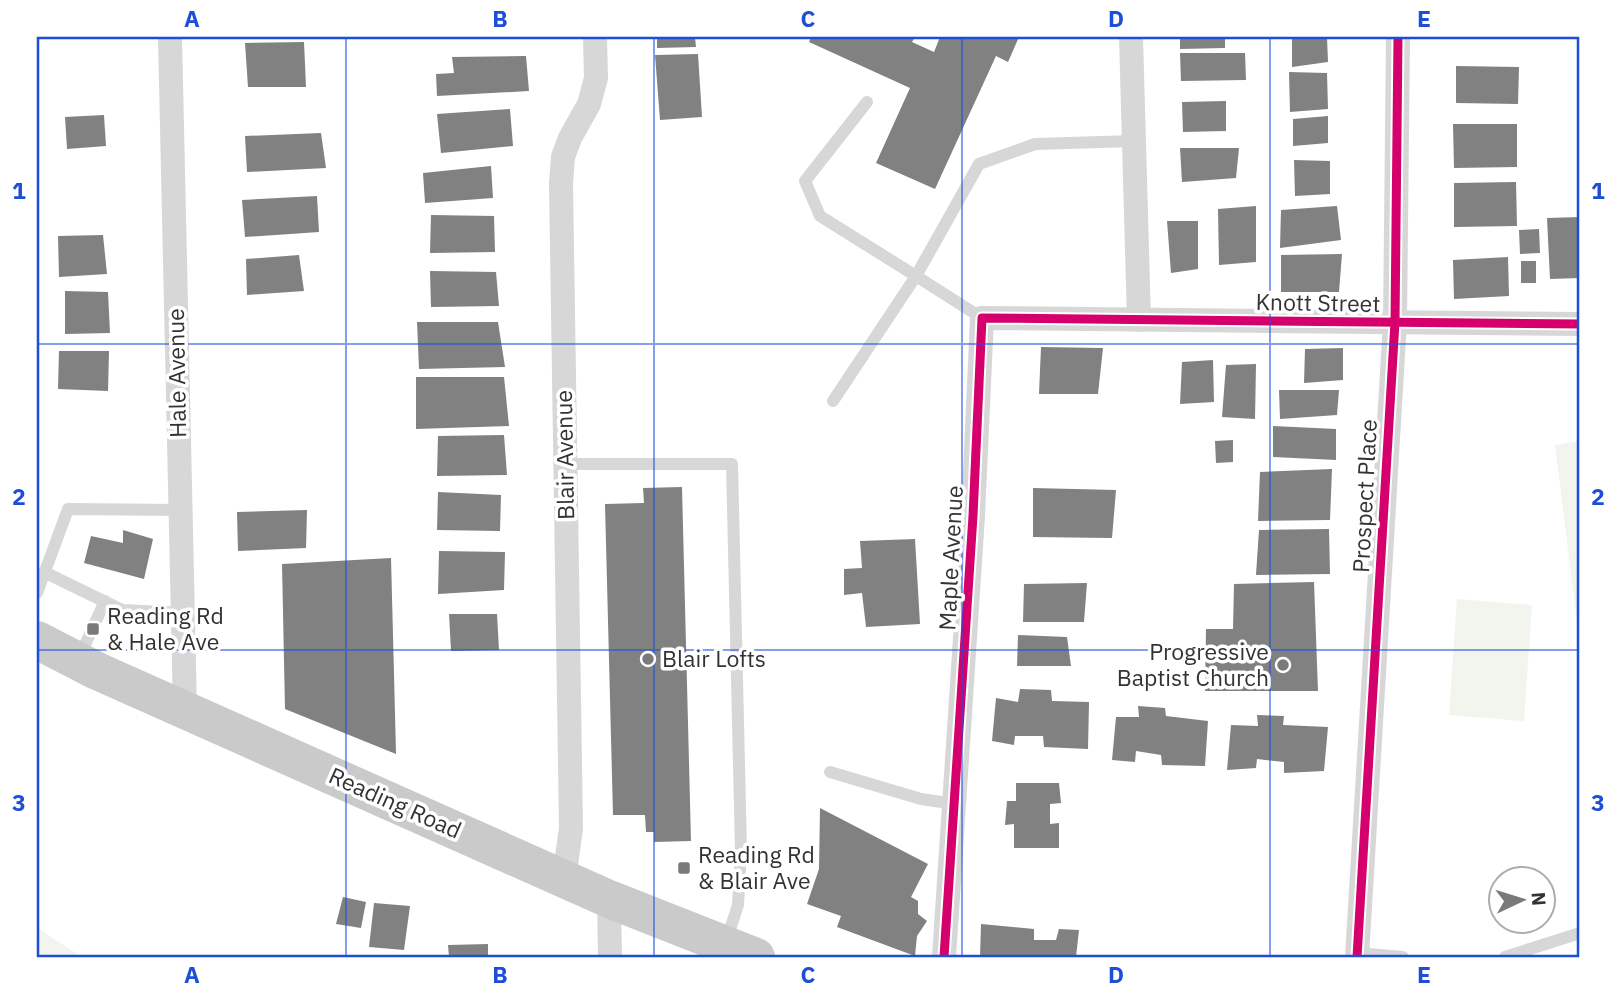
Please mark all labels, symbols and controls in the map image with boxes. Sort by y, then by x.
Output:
text: A [184,3,200,33]
text: B [492,3,508,33]
text: C [801,3,816,33]
text: D [1108,3,1124,33]
text: E [1417,3,1431,33]
text: 1 [12,175,26,205]
text: 1 [1591,175,1605,205]
street label: Knott Street [1255,286,1381,318]
street label: Hale Avenue [160,308,192,438]
street label: Blair Avenue [548,390,580,520]
street label: Prospect Place [1345,418,1383,573]
text: 2 [12,481,26,511]
text: 2 [1591,481,1605,511]
street label: Maple Avenue [931,485,969,631]
place label: Reading Rd & Hale Ave [107,600,224,656]
marker: Reading Rd & Hale Ave [85,621,101,637]
place label: Progressive Baptist Church [1117,636,1269,692]
place label: Blair Lofts [662,643,766,673]
marker: Blair Lofts [640,651,656,667]
marker: Progressive Baptist Church [1275,657,1291,673]
street label: Reading Road [324,760,466,845]
text: 3 [12,787,26,817]
text: 3 [1591,787,1605,817]
place label: Reading Rd & Blair Ave [698,839,815,895]
marker: Reading Rd & Blair Ave [676,860,692,876]
north arrow [1488,864,1558,934]
text: N [1527,891,1551,907]
text: A [184,959,200,989]
text: B [492,959,508,989]
text: C [801,959,816,989]
text: D [1108,959,1124,989]
text: E [1417,959,1431,989]

